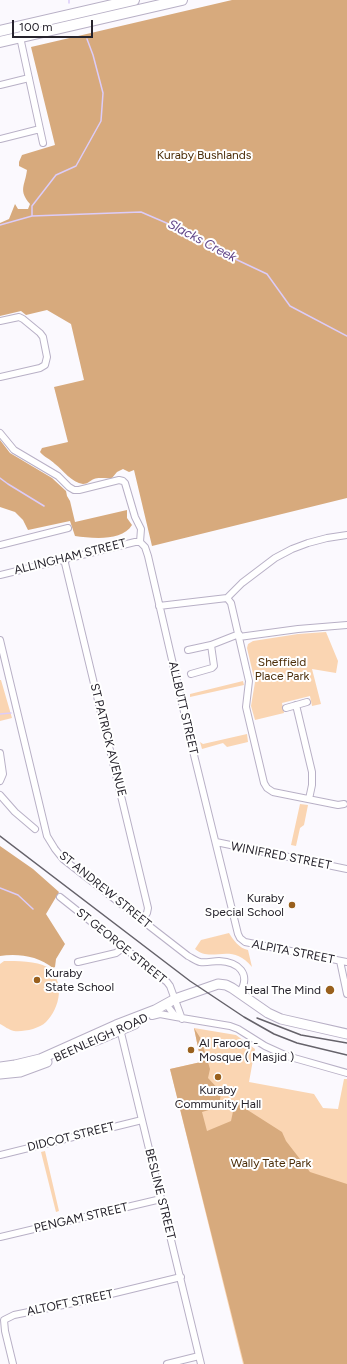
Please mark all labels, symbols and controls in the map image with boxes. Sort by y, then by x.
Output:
scale bar [14,12,95,38]
text: 100 m [19,20,53,34]
park label: Kuraby Bushlands [157,148,251,162]
water label: Slacks Creek [165,216,239,266]
street label: ALLINGHAM STREET [13,536,127,578]
park label: Sheffield Place Park [255,655,309,683]
street label: ALLBUTT STREET [165,660,201,756]
street label: ST PATRICK AVENUE [87,682,129,798]
street label: WINIFRED STREET [230,839,332,873]
street label: ST ANDREW STREET [56,849,154,931]
place label: Kuraby Special School [205,891,284,919]
marker: Kuraby Special School [287,900,297,910]
street label: ST GEORGE STREET [73,905,169,987]
street label: ALPITA STREET [250,937,336,967]
place label: Kuraby State School [45,966,114,994]
marker: Kuraby State School [32,975,42,985]
place label: Heal The Mind [244,983,321,997]
marker: Heal The Mind [324,984,336,996]
street label: BEENLEIGH ROAD [52,1011,150,1065]
place label: Al Farooq - Mosque ( Masjid ) [199,1036,294,1064]
marker: Al Farooq - Mosque ( Masjid ) [186,1045,196,1055]
marker: Kuraby Community Hall [213,1072,223,1082]
place label: Kuraby Community Hall [175,1083,261,1111]
street label: DIDCOT STREET [26,1119,116,1155]
street label: BESLINE STREET [142,1147,178,1241]
park label: Wally Tate Park [231,1156,311,1170]
street label: PENGAM STREET [33,1200,129,1236]
street label: ALTOFT STREET [26,1287,114,1319]

